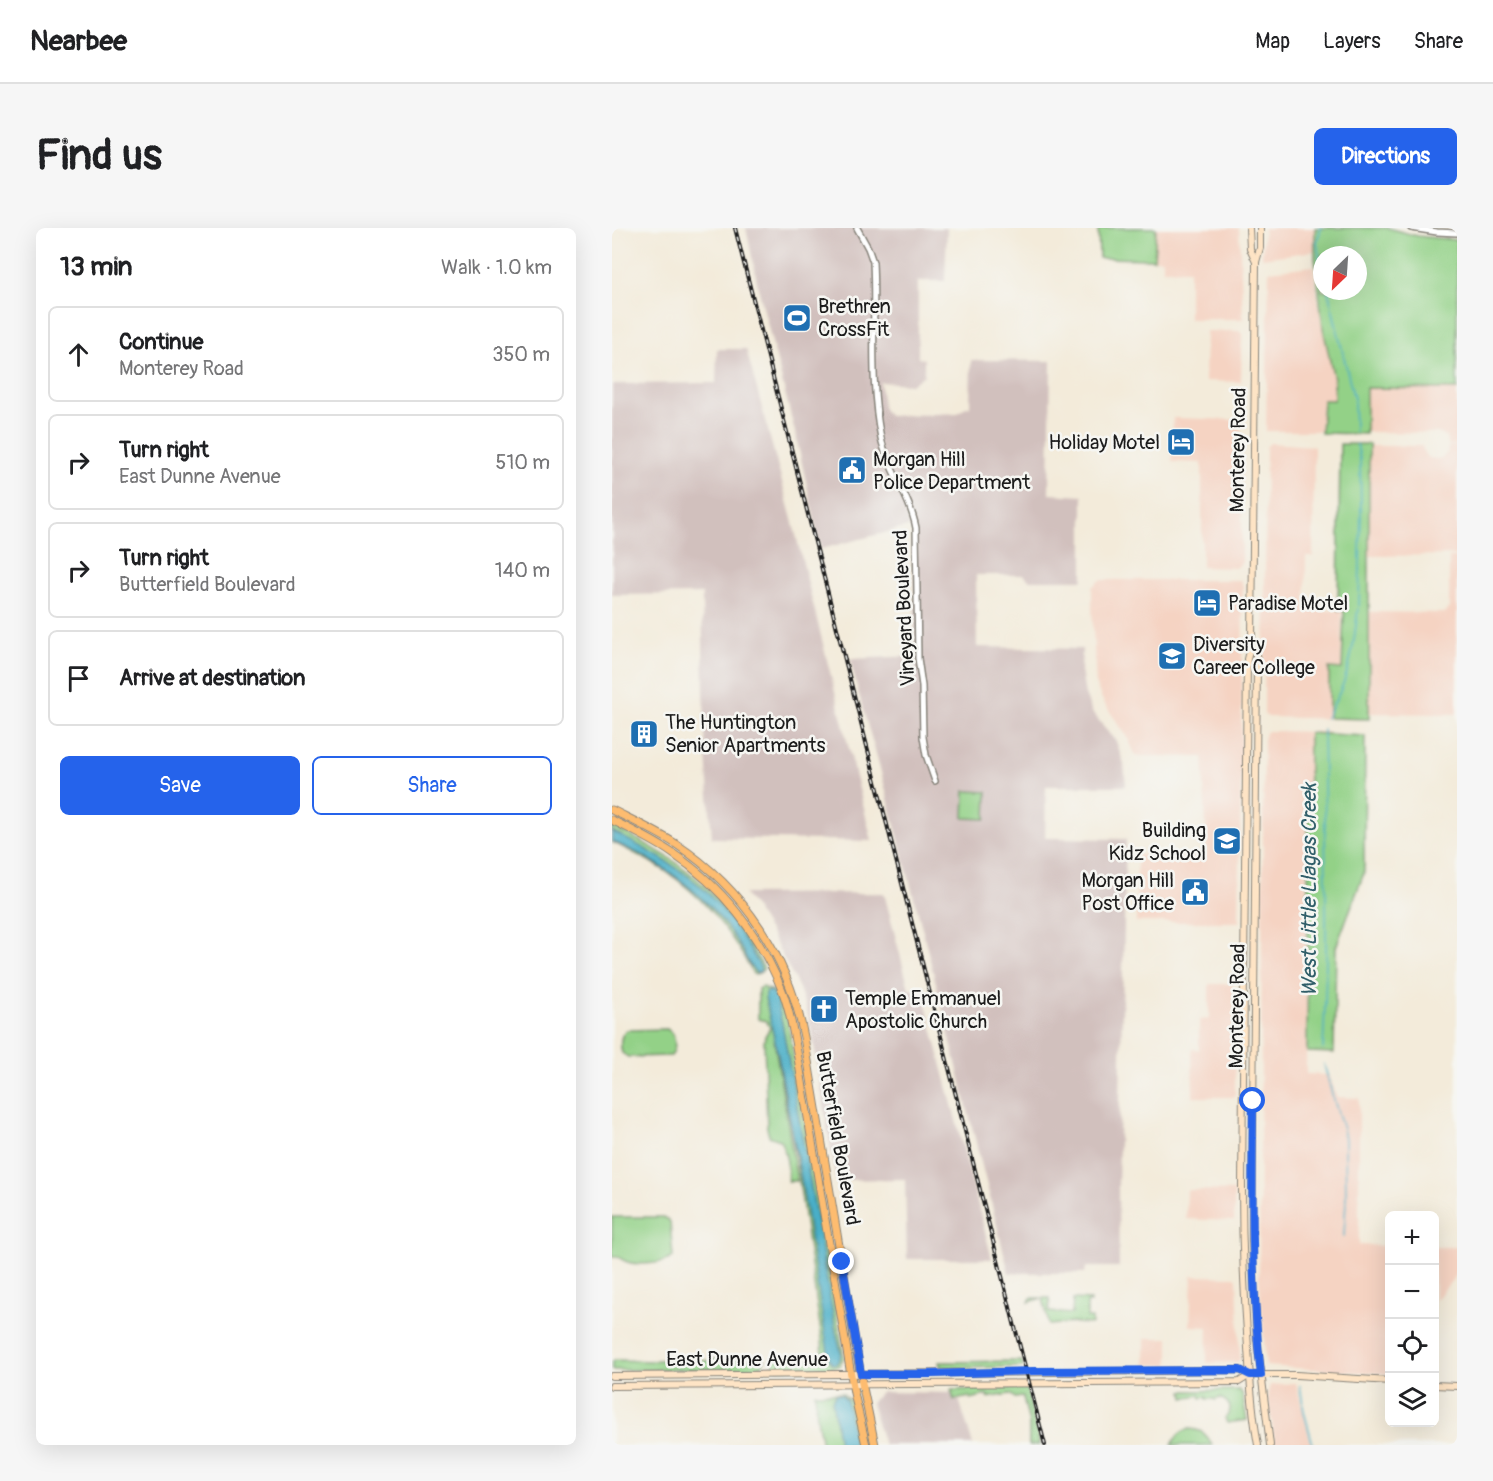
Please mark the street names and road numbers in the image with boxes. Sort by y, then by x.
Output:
street label: Monterey Road [1224,387,1252,513]
street label: Vineyard Boulevard [887,529,921,687]
street label: Monterey Road [1223,943,1251,1069]
street label: Butterfield Boulevard [810,1049,866,1227]
street label: East Dunne Avenue [666,1347,828,1372]

